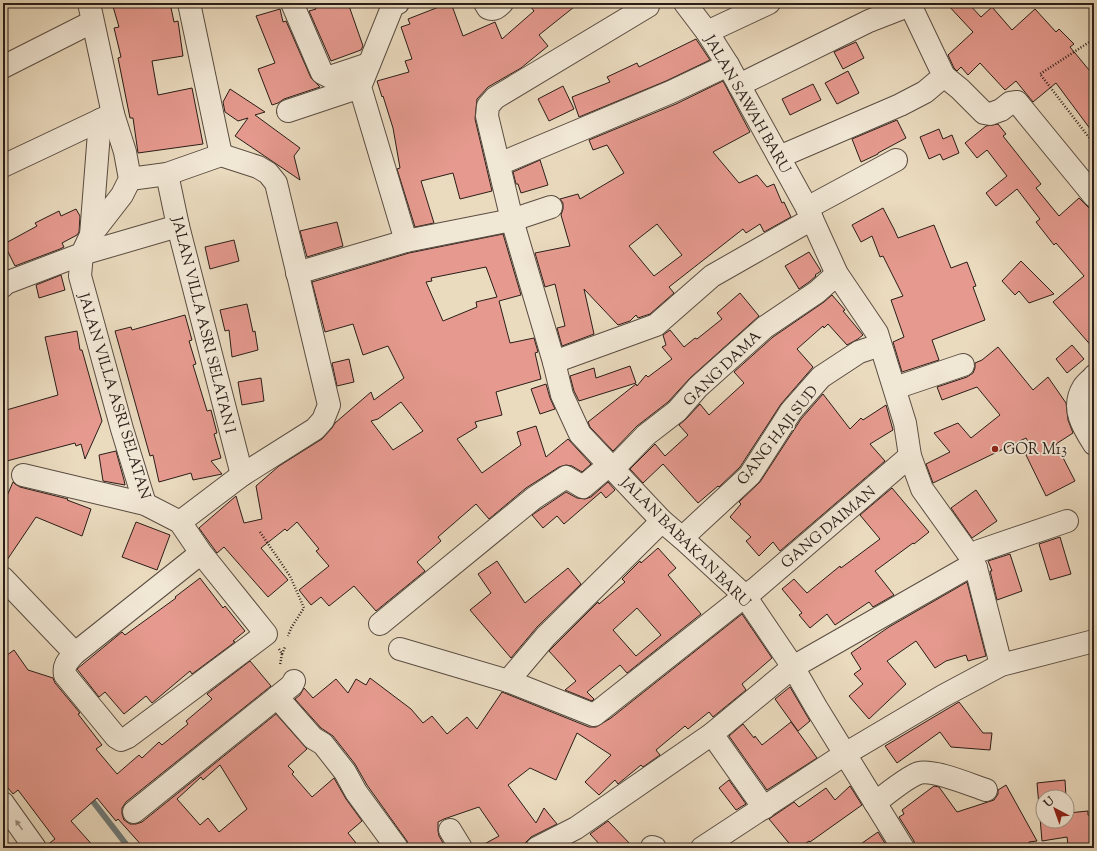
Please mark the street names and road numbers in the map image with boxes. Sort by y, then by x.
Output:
street label: JALAN SAWAH BARU [698,31,795,178]
street label: JALAN VILLA ASRI SELATAN I [165,214,240,436]
street label: JALAN VILLA ASRI SELATAN [72,290,155,502]
street label: GANG DAMA [679,326,767,412]
street label: GANG HAJI SUD [733,382,824,490]
street label: JALAN BABAKAN BARU [614,472,755,613]
street label: GANG DAIMAN [777,482,881,574]

